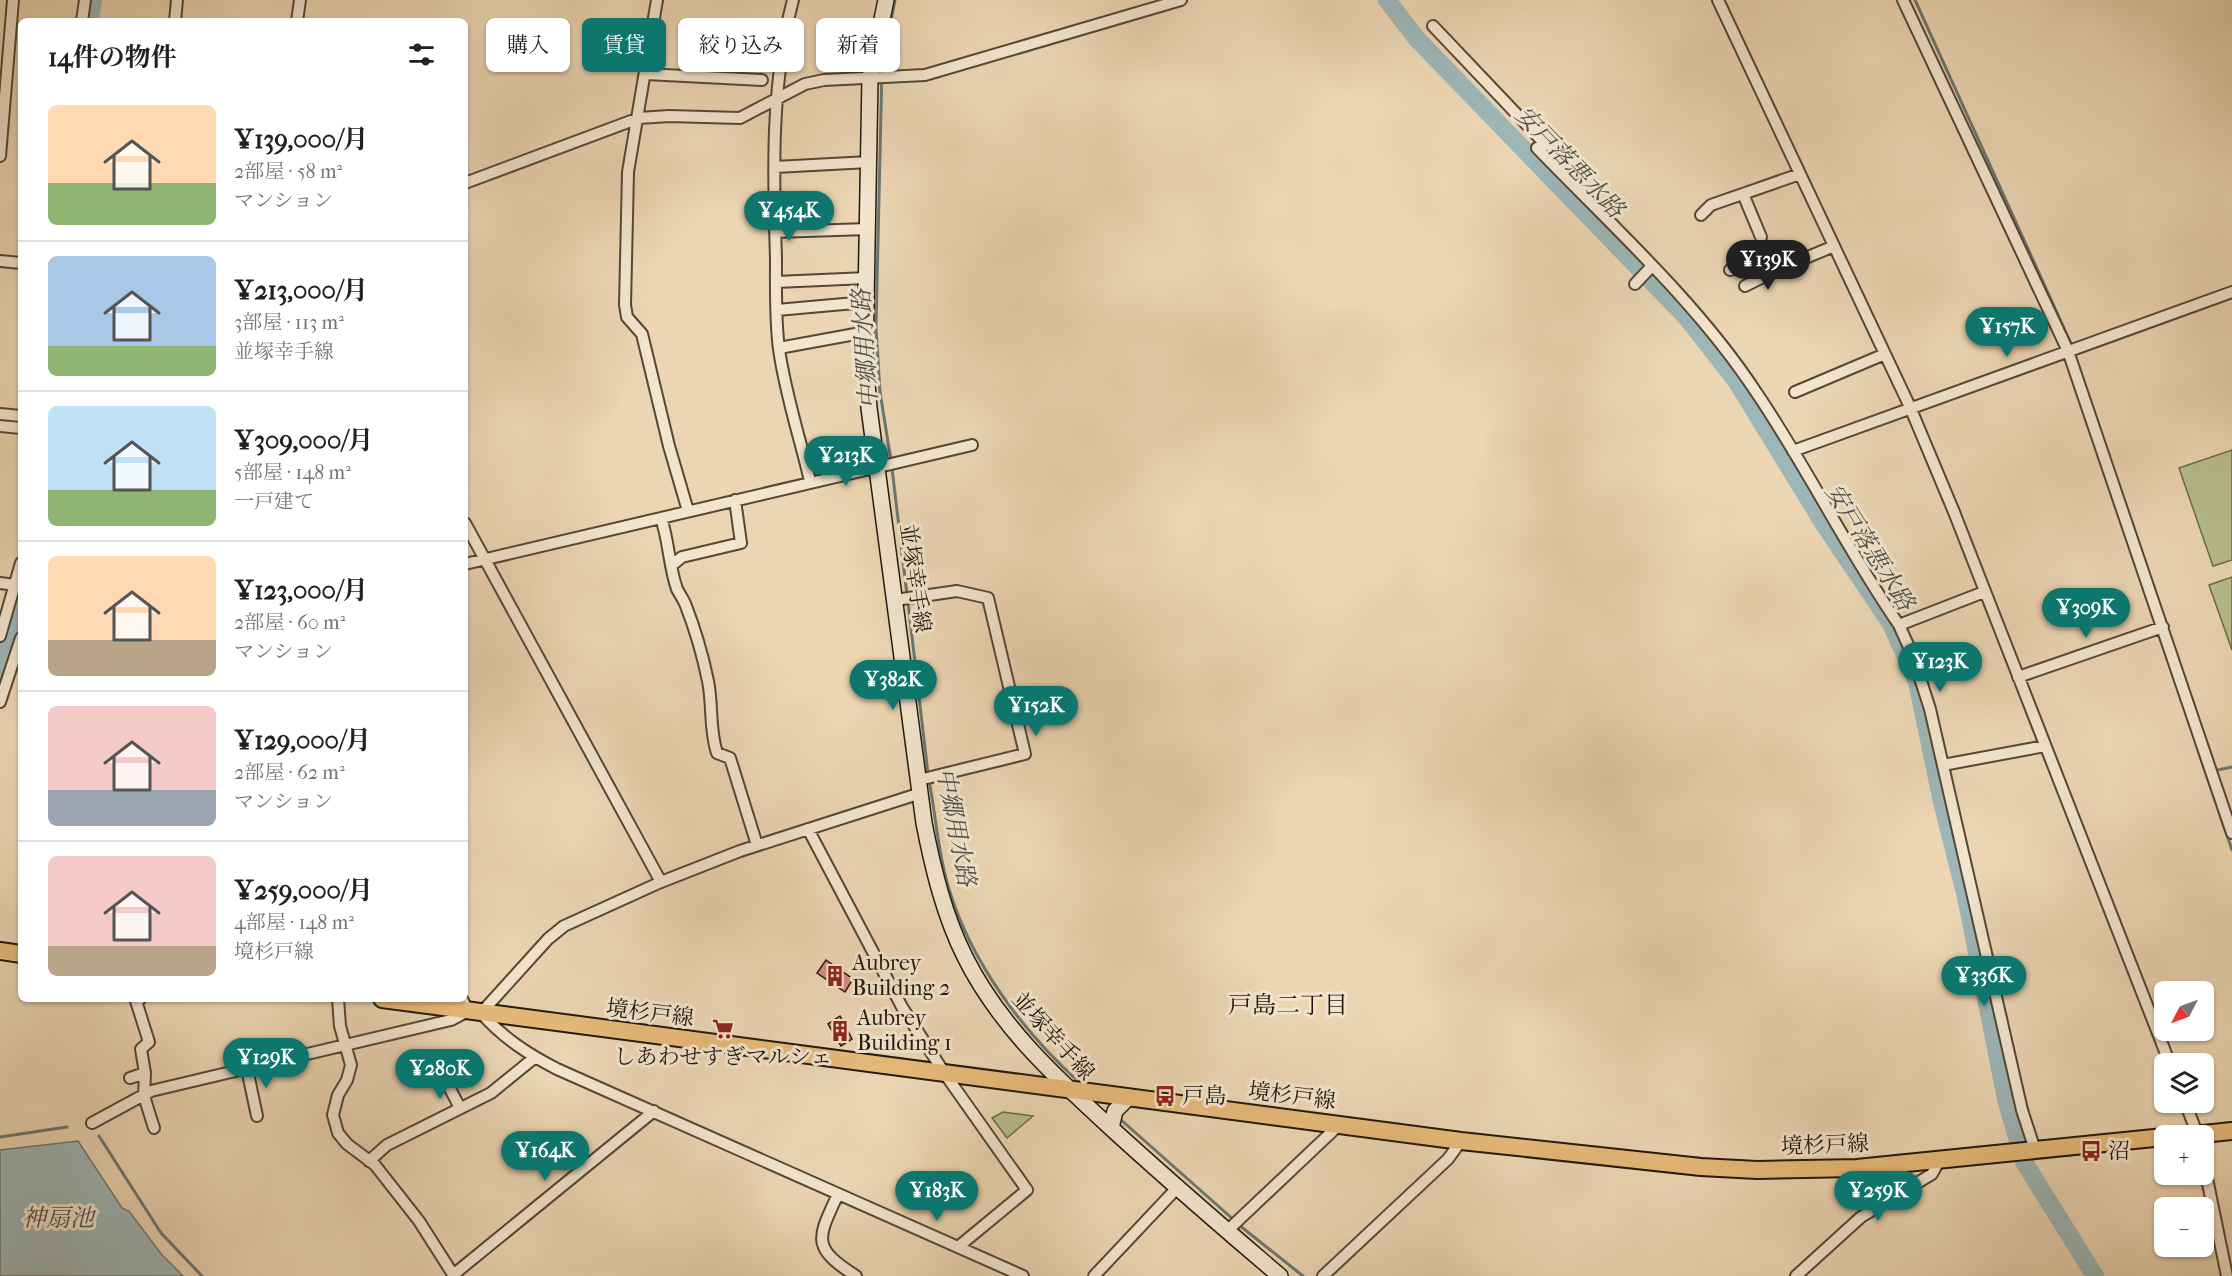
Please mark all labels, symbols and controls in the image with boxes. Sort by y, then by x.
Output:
chip: 購入 [486,18,570,72]
chip: 賃貸 [582,18,666,72]
chip: 絞り込み [678,18,804,72]
chip: 新着 [816,18,900,72]
icon: filters [405,38,438,71]
text: 14件の物件 [48,42,177,73]
water label: 安戸落悪水路 [1510,100,1631,225]
text: ¥139,000/月 [234,124,369,155]
icon: home [96,129,168,201]
text: 2部屋 · 58 m² [234,160,342,183]
text: マンション [234,189,333,212]
pin: ¥454K [747,191,831,242]
text: ¥454K [758,199,820,222]
pin: ¥139K [1726,240,1810,291]
text: ¥139K [1740,248,1796,271]
text: ¥213,000/月 [234,275,368,306]
icon: home [96,280,168,352]
water label: 中郷用水路 [847,286,883,410]
pin: ¥157K [1965,307,2049,358]
text: 3部屋 · 113 m² [234,311,344,334]
text: ¥157K [1979,315,2035,338]
text: 並塚幸手線 [234,340,334,363]
text: ¥309,000/月 [234,425,374,456]
icon: home [96,430,168,502]
pin: ¥213K [804,436,888,487]
text: ¥213K [818,444,874,467]
text: 5部屋 · 148 m² [234,461,351,484]
water label: 安戸落悪水路 [1820,479,1921,617]
text: 一戸建て [234,490,314,513]
street label: 並塚幸手線 [894,522,936,634]
text: ¥123,000/月 [234,575,368,606]
icon: home [96,580,168,652]
pin: ¥309K [2044,588,2128,639]
text: ¥309K [2056,596,2116,619]
text: 2部屋 · 60 m² [234,611,345,634]
text: マンション [234,640,333,663]
pin: ¥123K [1898,642,1982,693]
text: ¥123K [1912,650,1968,673]
pin: ¥382K [851,660,935,711]
text: ¥382K [864,668,922,691]
pin: ¥152K [994,686,1078,737]
text: ¥152K [1008,694,1064,717]
text: ¥129,000/月 [234,725,371,756]
icon: home [96,730,168,802]
text: 2部屋 · 62 m² [234,761,345,784]
water label: 中郷用水路 [931,765,982,891]
text: マンション [234,790,333,813]
text: ¥259,000/月 [234,875,373,906]
icon: home [96,880,168,952]
text: 4部屋 · 148 m² [234,911,354,934]
text: 境杉戸線 [234,940,314,963]
place label: Aubrey Building 2 [851,950,950,1001]
pin: ¥336K [1942,956,2026,1007]
building icon: Aubrey Building 2 [823,964,847,988]
text: ¥336K [1955,964,2013,987]
north arrow [2154,981,2214,1041]
map controls [2154,981,2214,1257]
street label: 並塚幸手線 [1007,986,1099,1086]
district label: 戸島二丁目 [1228,991,1348,1019]
street label: 境杉戸線 [605,995,695,1031]
place label: Aubrey Building 1 [856,1005,952,1056]
supermarket icon: しあわせすぎマルシェ [711,1017,735,1041]
building icon: Aubrey Building 1 [828,1019,852,1043]
pin: ¥129K [224,1038,308,1089]
place label: しあわせすぎマルシェ [613,1044,833,1070]
text: ¥129K [237,1046,295,1069]
pin: ¥280K [398,1049,482,1100]
button: layers [2154,1053,2214,1113]
text: ¥280K [409,1057,471,1080]
street label: 境杉戸線 [1247,1078,1337,1114]
place label: 戸島 [1182,1083,1226,1109]
bus stop icon: 戸島 [1153,1084,1177,1108]
button: + [2154,1125,2214,1185]
street label: 境杉戸線 [1781,1130,1869,1160]
pin: ¥164K [503,1131,587,1182]
place label: 沼 [2108,1138,2130,1164]
text: ¥164K [515,1139,575,1162]
bus stop icon: 沼 [2079,1139,2103,1163]
pin: ¥183K [895,1171,979,1222]
pin: ¥259K [1836,1171,1920,1222]
text: ¥183K [909,1179,965,1202]
text: ¥259K [1848,1179,1908,1202]
button: − [2154,1197,2214,1257]
water label: 神扇池 [22,1204,97,1232]

